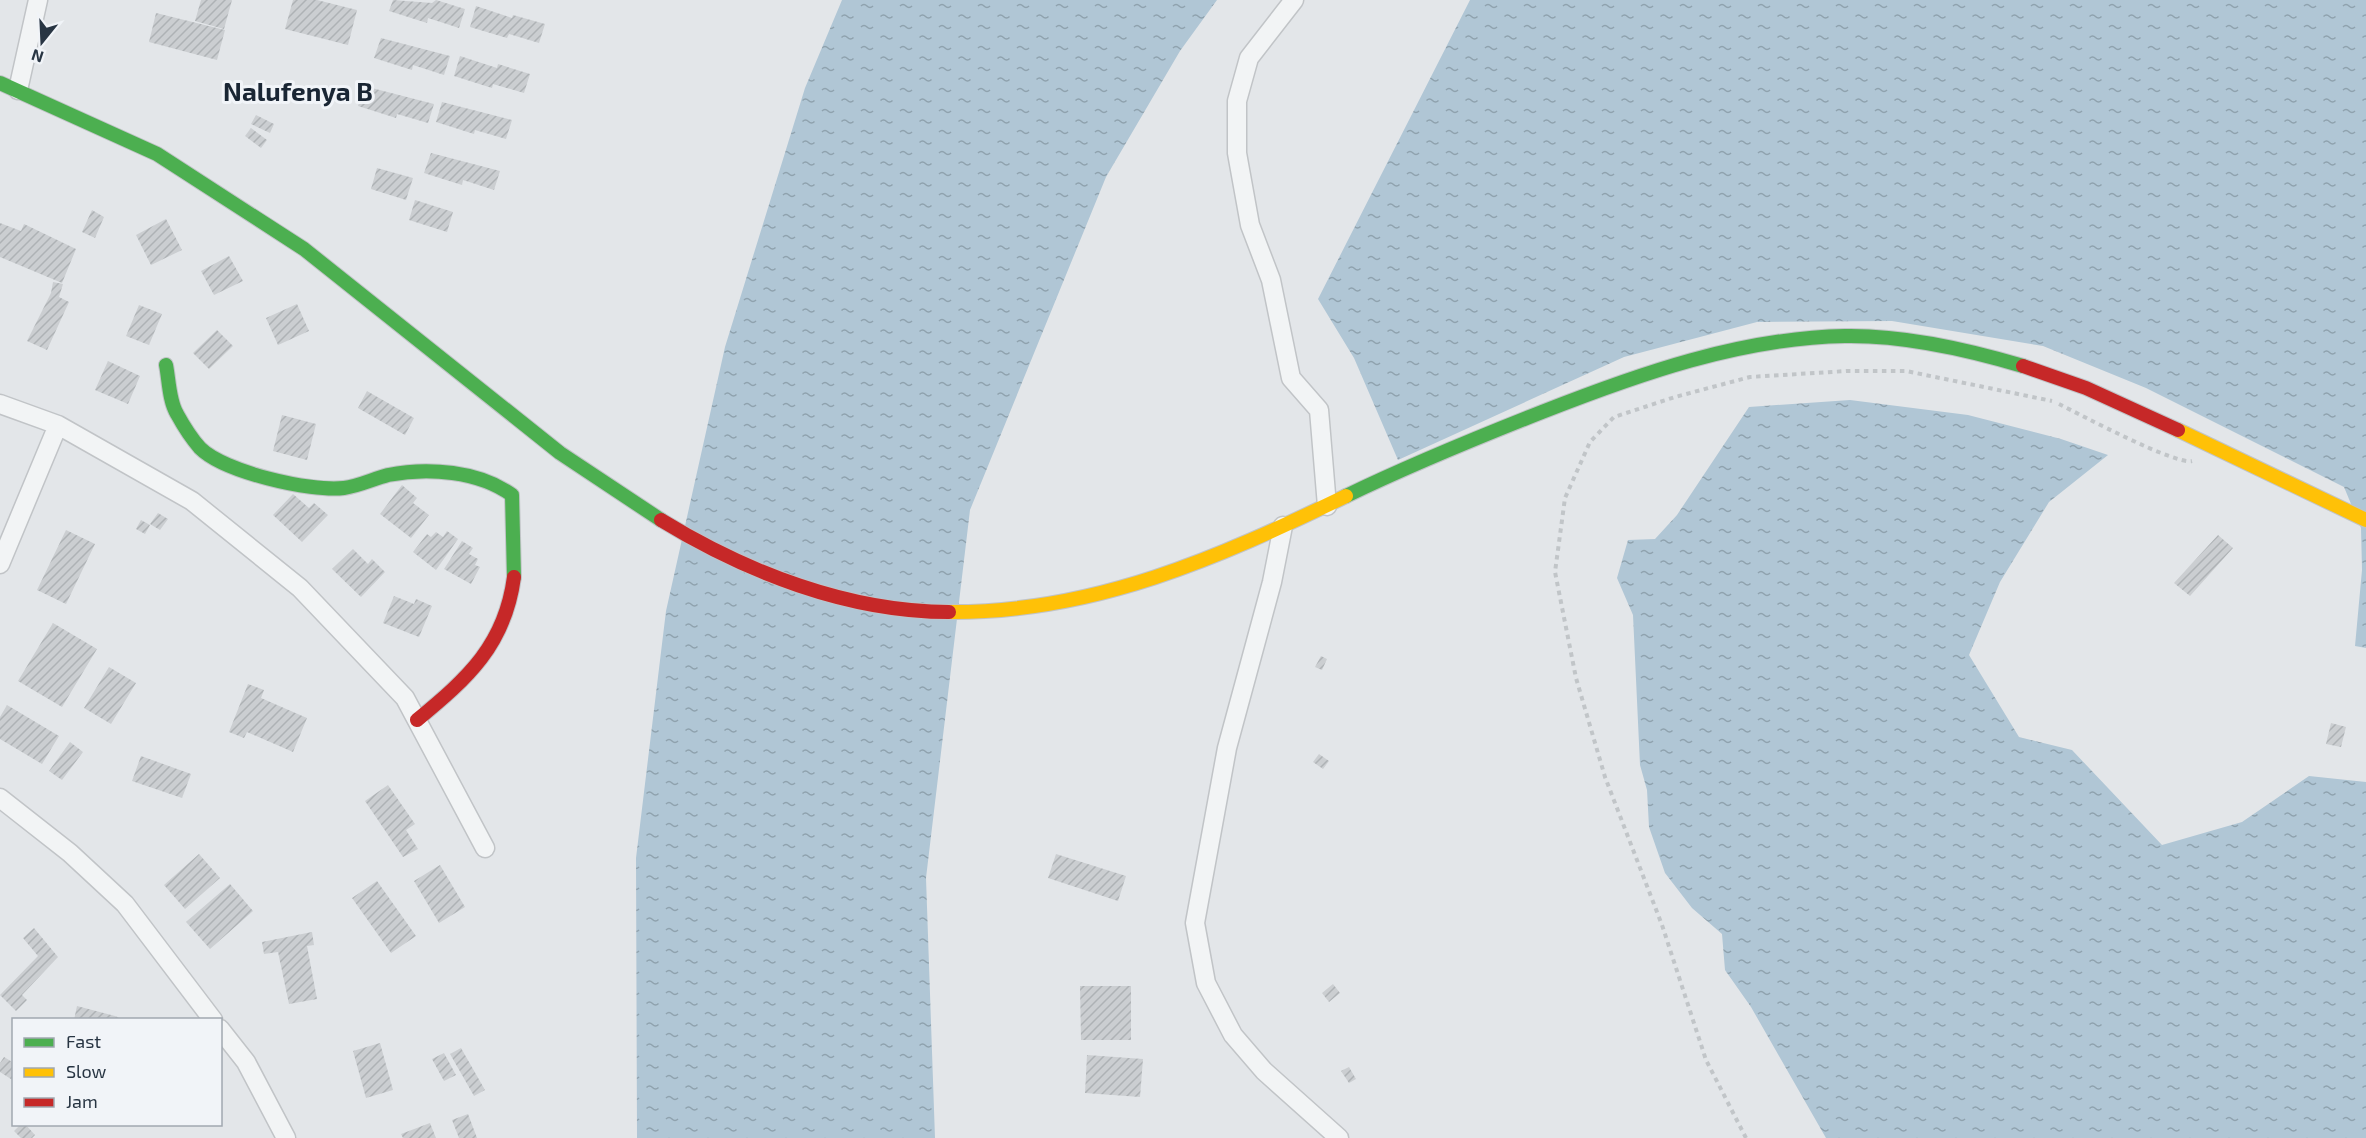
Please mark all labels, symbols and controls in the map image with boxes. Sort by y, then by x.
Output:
north arrow [12,12,72,72]
text: N [29,46,46,68]
district label: Nalufenya B [223,75,373,107]
legend [12,1018,222,1126]
text: Fast [66,1030,101,1052]
text: Slow [66,1060,107,1082]
text: Jam [66,1090,98,1112]

